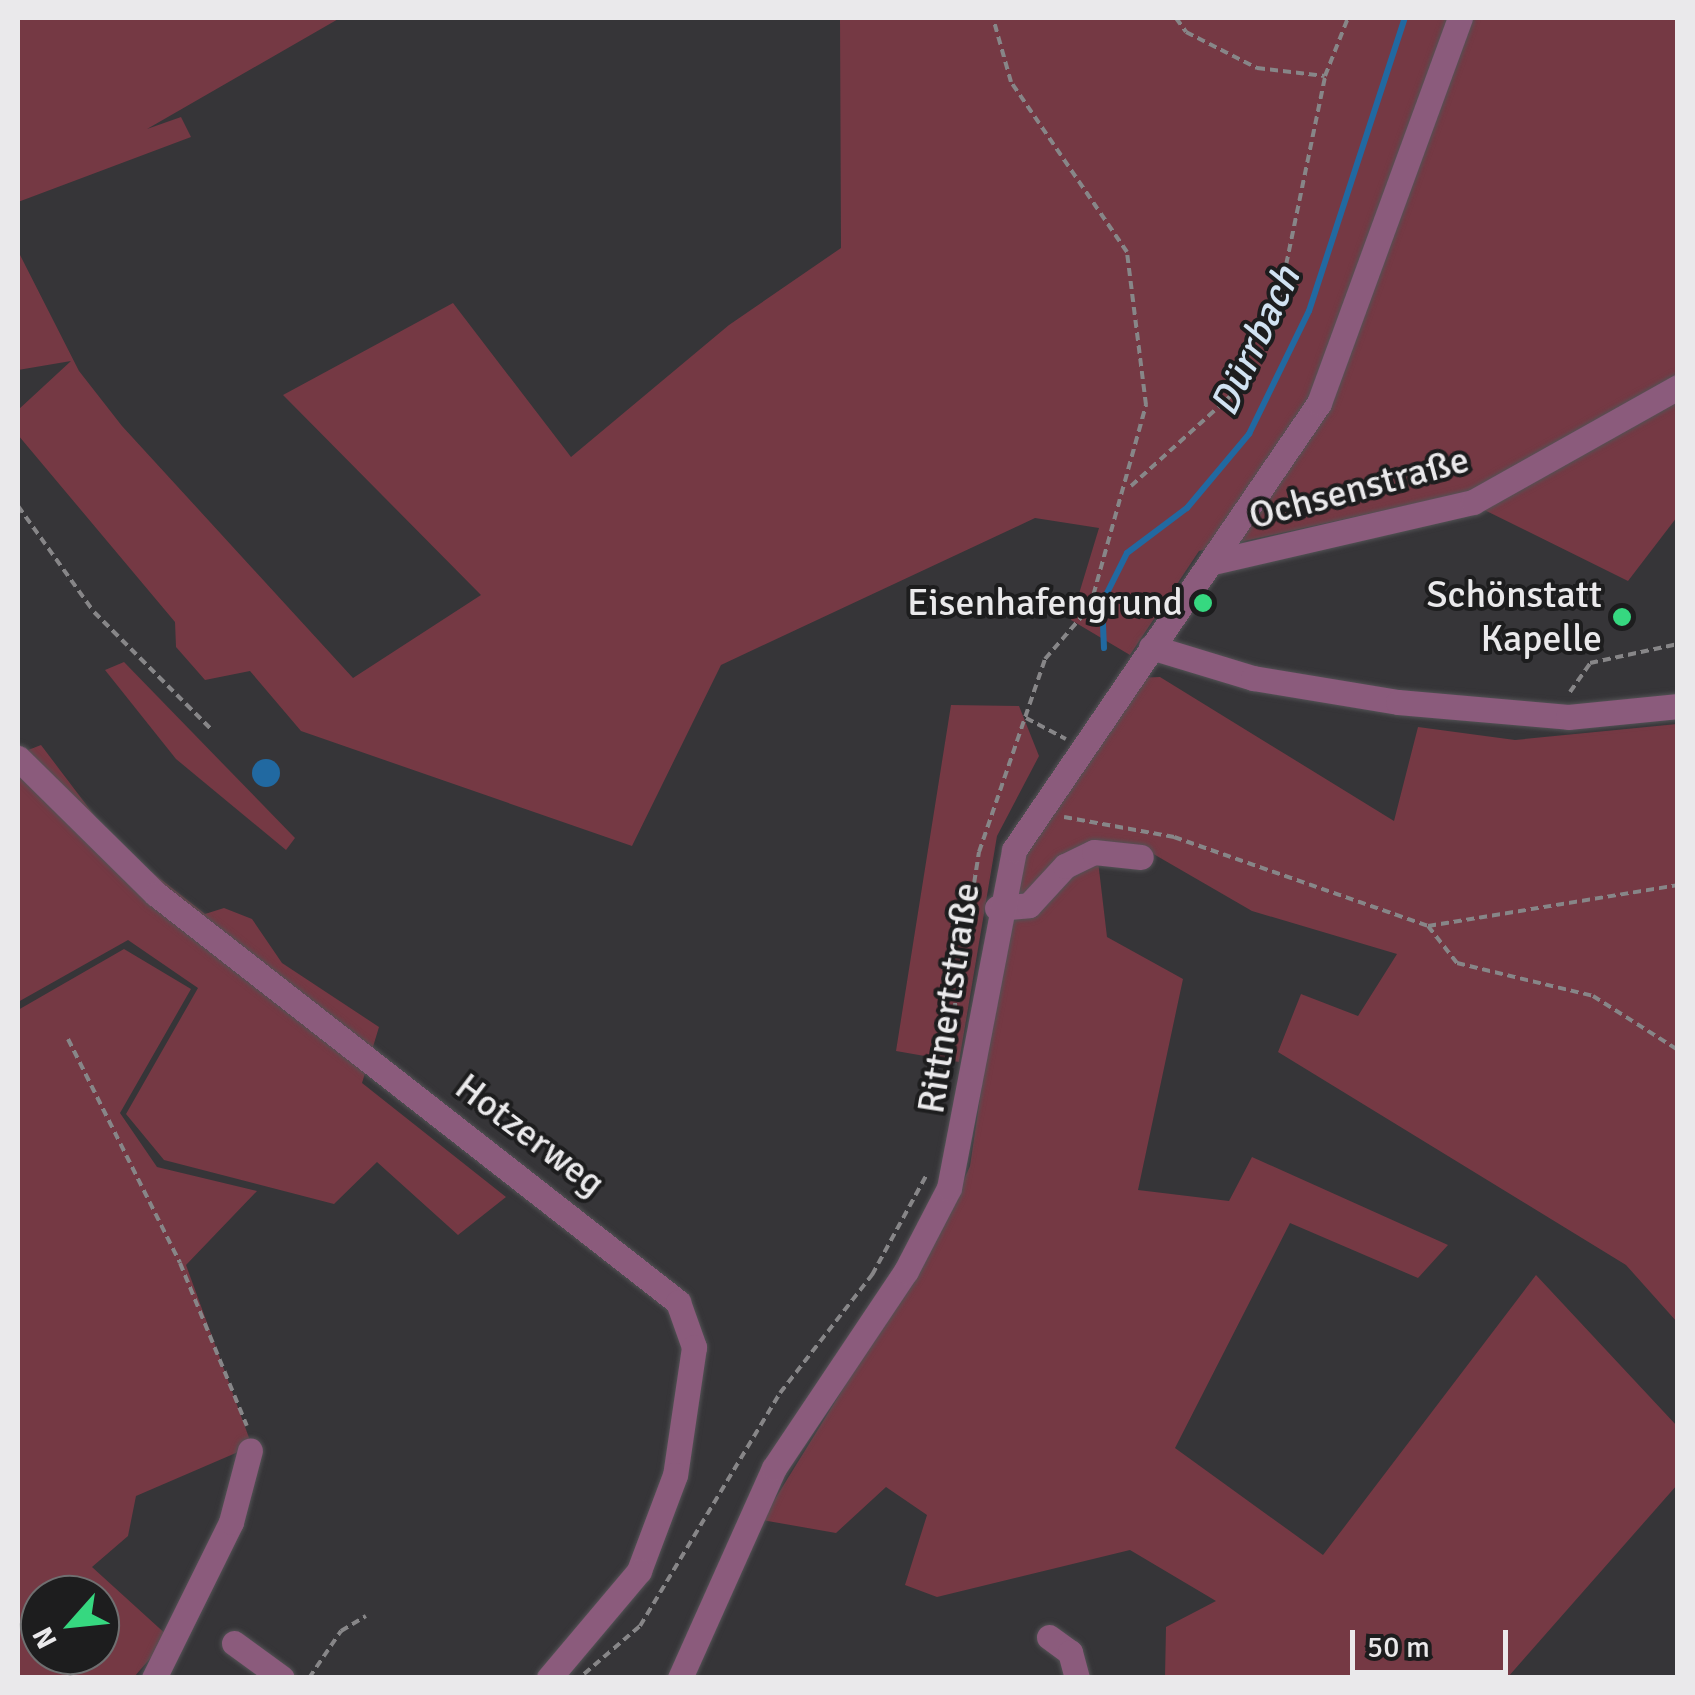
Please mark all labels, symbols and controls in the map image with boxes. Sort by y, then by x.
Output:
water label: Dürrbach [1200,259,1310,423]
street label: Ochsenstraße [1244,437,1474,539]
place label: Schönstatt Kapelle [1426,572,1602,662]
place label: Eisenhafengrund [907,580,1183,626]
marker: Eisenhafengrund [1192,592,1214,614]
marker: Schönstatt Kapelle [1611,606,1633,628]
street label: Rittnertstraße [908,879,990,1117]
street label: Hotzerweg [446,1064,614,1206]
north arrow [20,1575,120,1675]
scale bar [1355,1610,1512,1672]
text: N [25,1621,65,1654]
text: 50 m [1367,1629,1430,1666]

